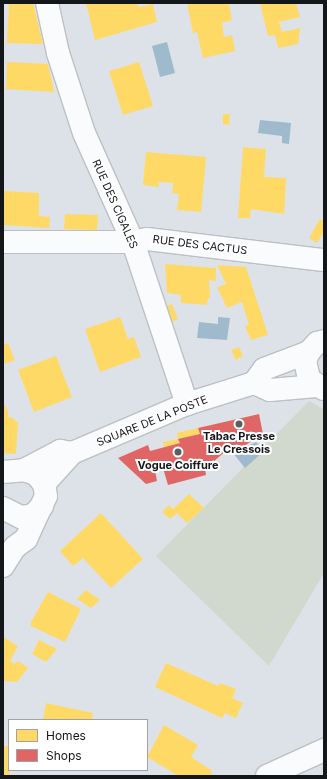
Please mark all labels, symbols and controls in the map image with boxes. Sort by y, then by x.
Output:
street label: RUE DES CIGALES [89,157,141,251]
street label: RUE DES CACTUS [152,233,248,257]
street label: SQUARE DE LA POSTE [95,393,209,449]
marker: Tabac Presse Le Cressois [234,419,244,429]
place label: Tabac Presse Le Cressois [203,430,275,456]
marker: Vogue Coiffure [173,447,183,457]
place label: Vogue Coiffure [137,458,219,472]
legend [8,719,148,771]
text: Homes [46,728,86,743]
text: Shops [46,748,82,763]

